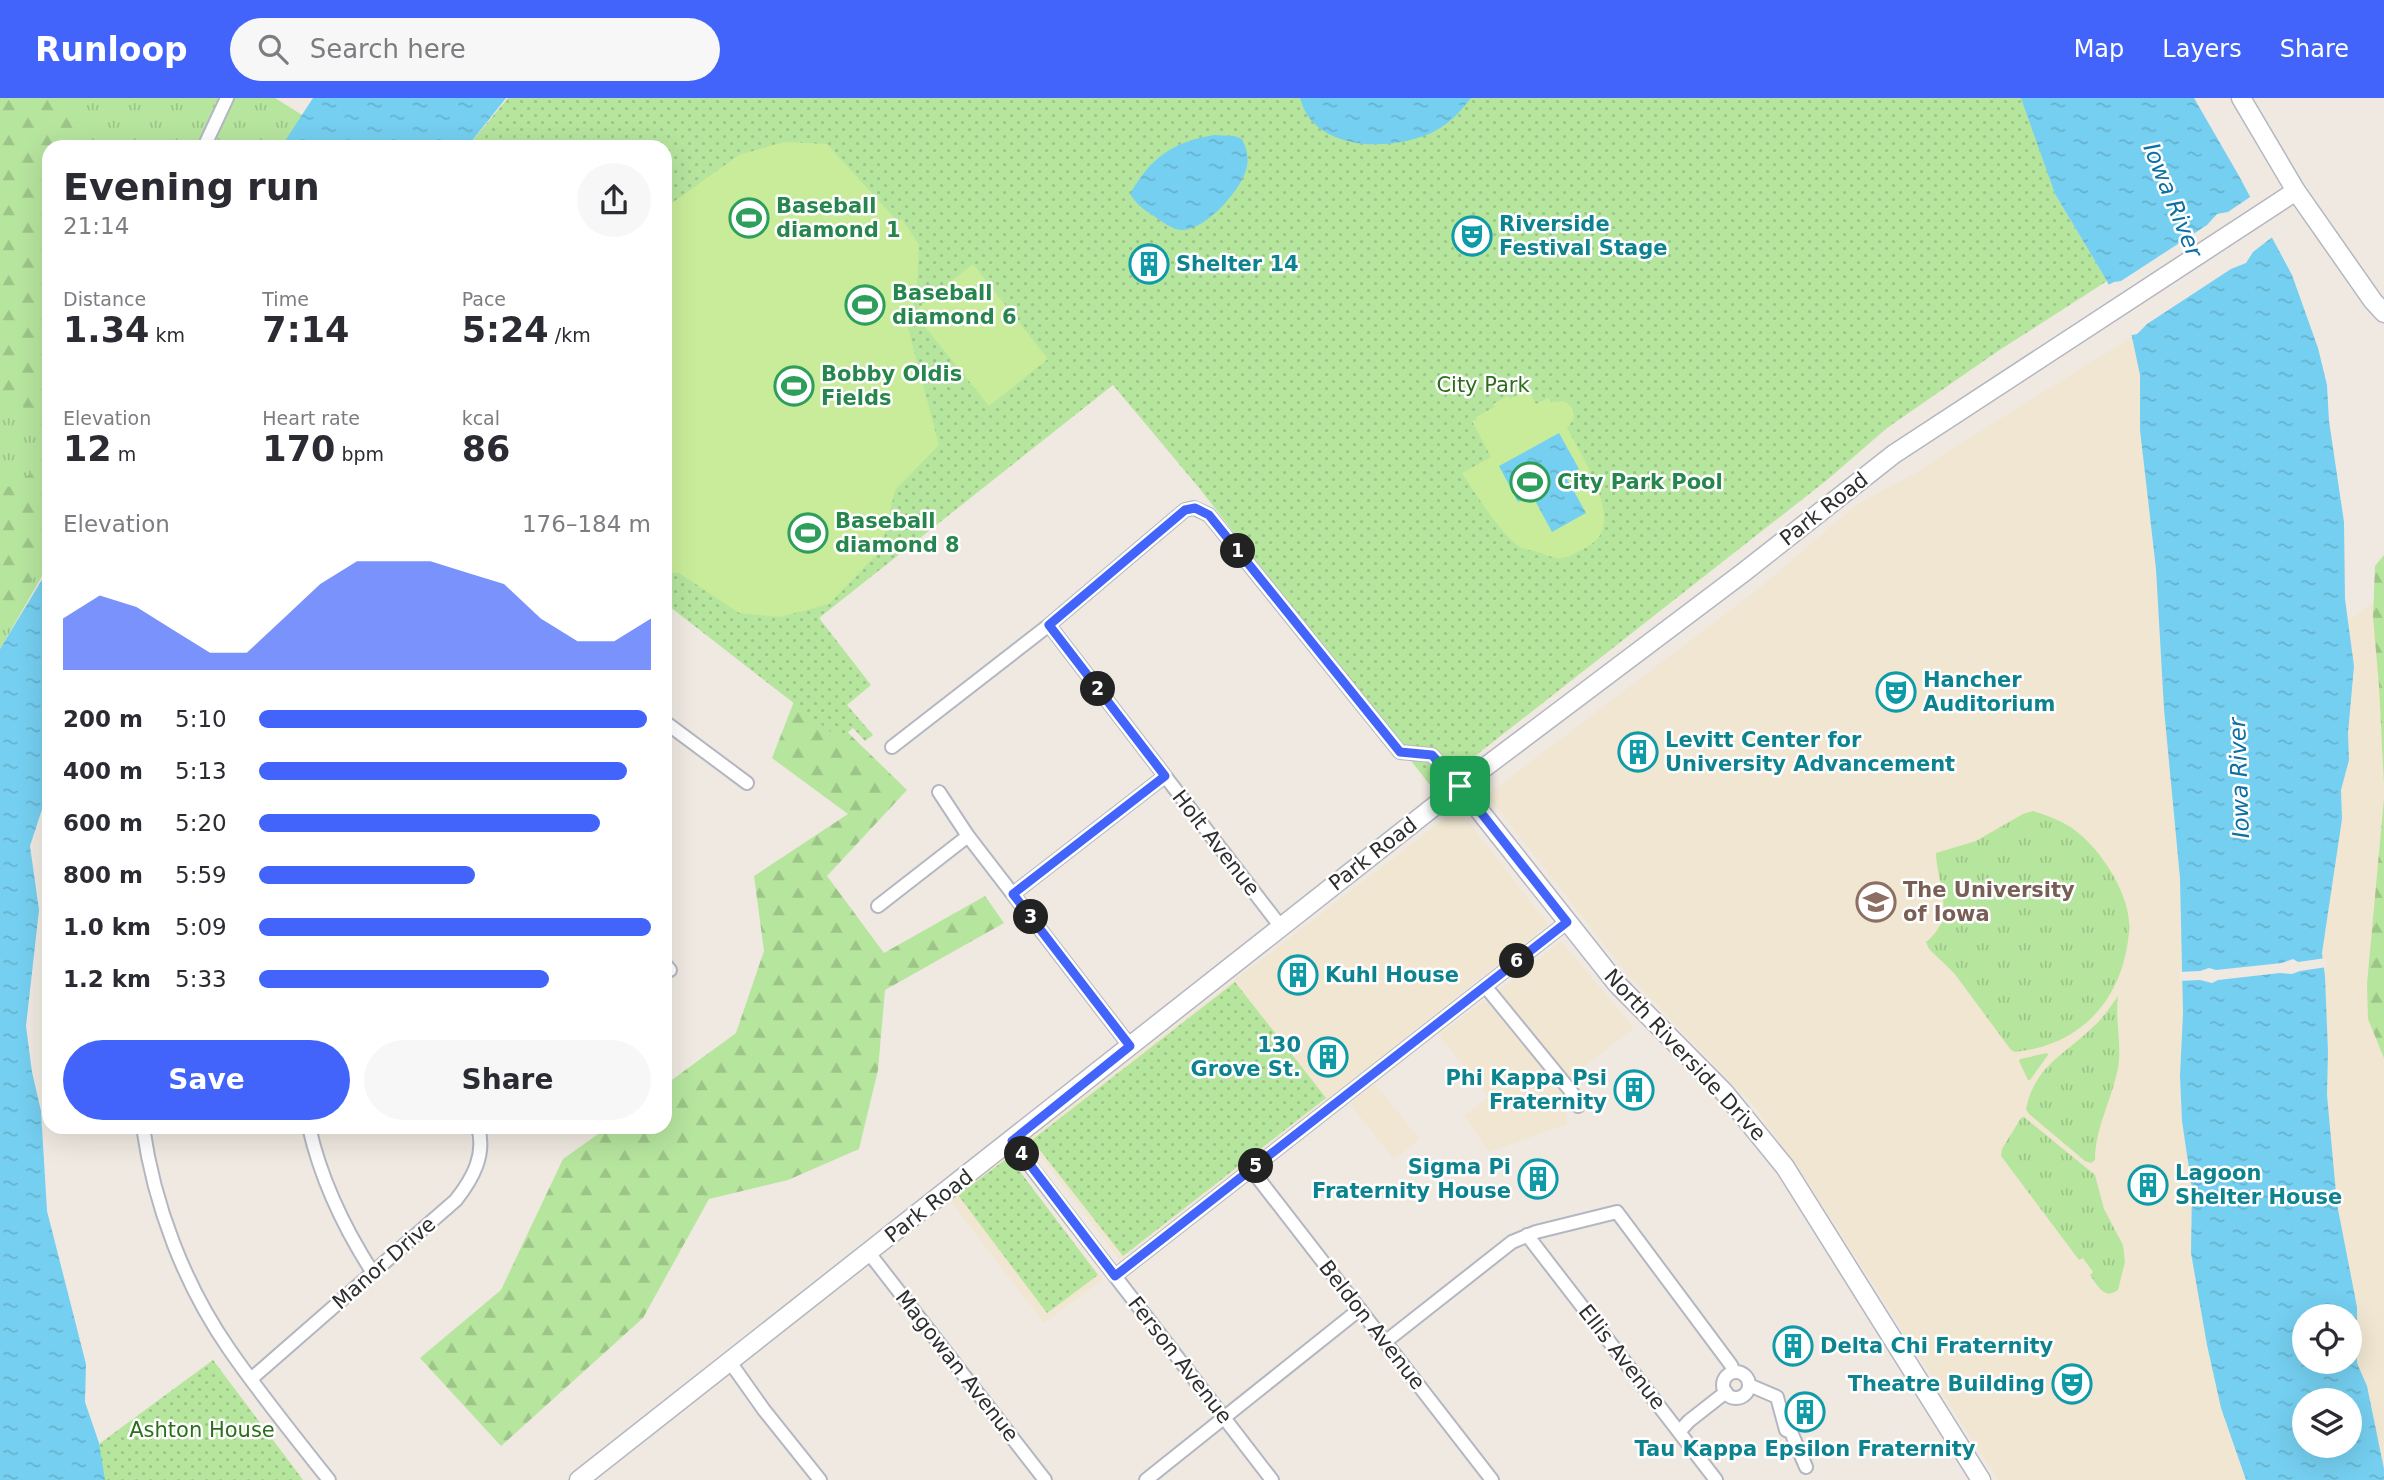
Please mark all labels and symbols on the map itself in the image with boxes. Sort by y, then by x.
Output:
water label: Iowa River [2138,139,2208,262]
place label: Baseball diamond 1 [776,194,901,242]
sports icon: Baseball diamond 1 [728,197,770,239]
place label: Riverside Festival Stage [1499,212,1667,260]
theatre icon: Riverside Festival Stage [1451,215,1493,257]
building icon: Shelter 14 [1128,243,1170,285]
place label: Shelter 14 [1176,252,1299,276]
place label: Baseball diamond 6 [892,281,1017,329]
sports icon: Baseball diamond 6 [844,284,886,326]
place label: Bobby Oldis Fields [821,362,962,410]
sports icon: Bobby Oldis Fields [773,365,815,407]
park label: City Park [1436,373,1530,397]
sports icon: City Park Pool [1509,461,1551,503]
street label: Park Road [1775,467,1873,551]
place label: City Park Pool [1557,470,1723,494]
place label: Baseball diamond 8 [835,509,960,557]
sports icon: Baseball diamond 8 [787,512,829,554]
pin: 1 [1220,533,1256,568]
place label: Hancher Auditorium [1923,668,2055,716]
theatre icon: Hancher Auditorium [1875,671,1917,713]
pin: 2 [1080,672,1116,706]
water label: Iowa River [2224,716,2254,839]
place label: Levitt Center for University Advancement [1665,728,1955,776]
building icon: Levitt Center for University Advancement [1617,731,1659,773]
pin [1430,756,1490,816]
street label: Holt Avenue [1167,785,1265,901]
street label: Park Road [1324,812,1422,896]
place label: The University of Iowa [1903,878,2075,926]
school or university icon: The University of Iowa [1855,881,1897,923]
pin: 3 [1014,900,1048,934]
pin: 6 [1500,944,1534,978]
building icon: Kuhl House [1277,954,1319,996]
place label: Kuhl House [1325,963,1459,987]
street label: North Riverside Drive [1599,964,1771,1146]
place label: 130 Grove St. [1191,1033,1301,1081]
building icon: 130 Grove St. [1307,1036,1349,1078]
place label: Phi Kappa Psi Fraternity [1445,1066,1607,1114]
building icon: Phi Kappa Psi Fraternity [1613,1069,1655,1111]
pin: 4 [1004,1136,1040,1172]
pin: 5 [1238,1148,1274,1184]
place label: Sigma Pi Fraternity House [1312,1155,1511,1203]
building icon: Sigma Pi Fraternity House [1517,1158,1559,1200]
place label: Lagoon Shelter House [2175,1161,2342,1209]
street label: Park Road [880,1164,978,1248]
building icon: Lagoon Shelter House [2127,1164,2169,1206]
street label: Manor Drive [328,1212,440,1314]
street label: Beldon Avenue [1314,1256,1430,1394]
street label: Magowan Avenue [891,1286,1023,1446]
street label: Ferson Avenue [1123,1292,1237,1428]
street label: Ellis Avenue [1574,1300,1670,1414]
building icon: Delta Chi Fraternity [1772,1325,1814,1367]
place label: Delta Chi Fraternity [1820,1334,2054,1358]
theatre icon: Theatre Building [2051,1363,2093,1405]
place label: Theatre Building [1848,1372,2045,1396]
building icon: Tau Kappa Epsilon Fraternity [1784,1391,1826,1433]
park label: Ashton House [129,1418,275,1442]
place label: Tau Kappa Epsilon Fraternity [1634,1437,1976,1461]

